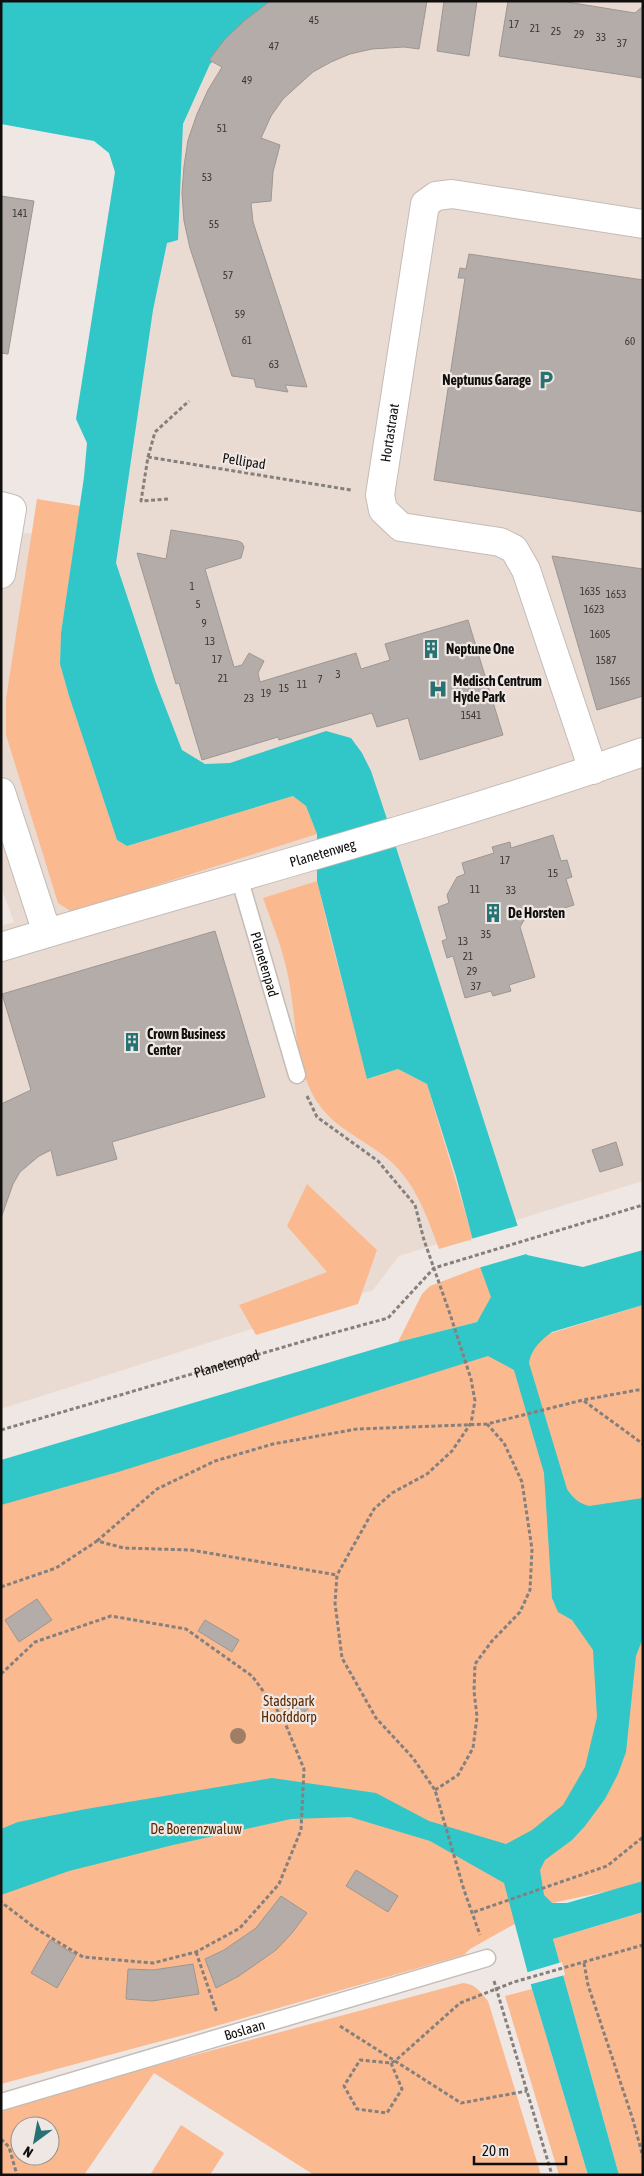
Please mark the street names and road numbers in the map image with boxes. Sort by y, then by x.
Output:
street label: Hortastraat [377,402,402,463]
street label: Pellipad [221,450,267,472]
street label: Planetenweg [288,836,357,870]
street label: Planetenpad [247,930,282,999]
street label: Planetenpad [192,1347,261,1381]
street label: Boslaan [222,2016,267,2043]

